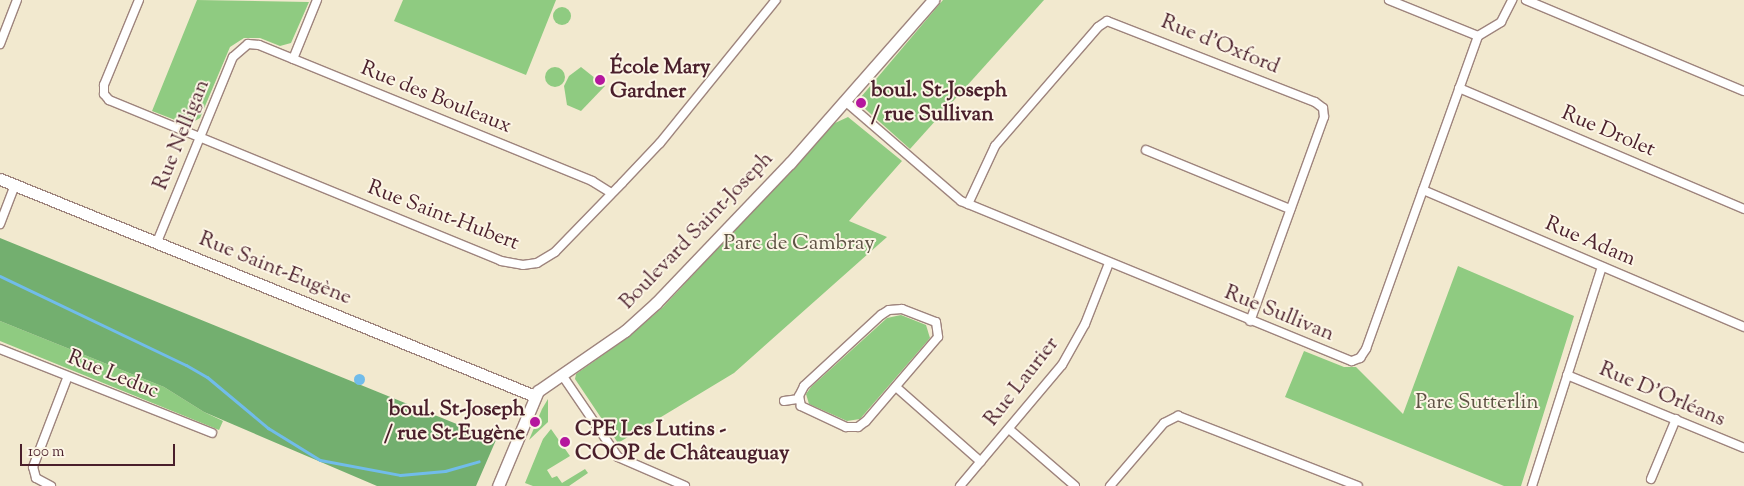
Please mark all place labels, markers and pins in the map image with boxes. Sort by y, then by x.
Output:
place label: École Mary Gardner [610,55,710,105]
marker: École Mary Gardner [594,74,606,86]
place label: boul. St-Joseph / rue Sullivan [871,78,1007,128]
marker: boul. St-Joseph / rue Sullivan [855,97,867,109]
place label: boul. St-Joseph / rue St-Eugène [384,397,525,447]
marker: boul. St-Joseph / rue St-Eugène [529,416,541,428]
place label: CPE Les Lutins - COOP de Châteauguay [575,417,789,467]
marker: CPE Les Lutins - COOP de Châteauguay [559,436,571,448]

